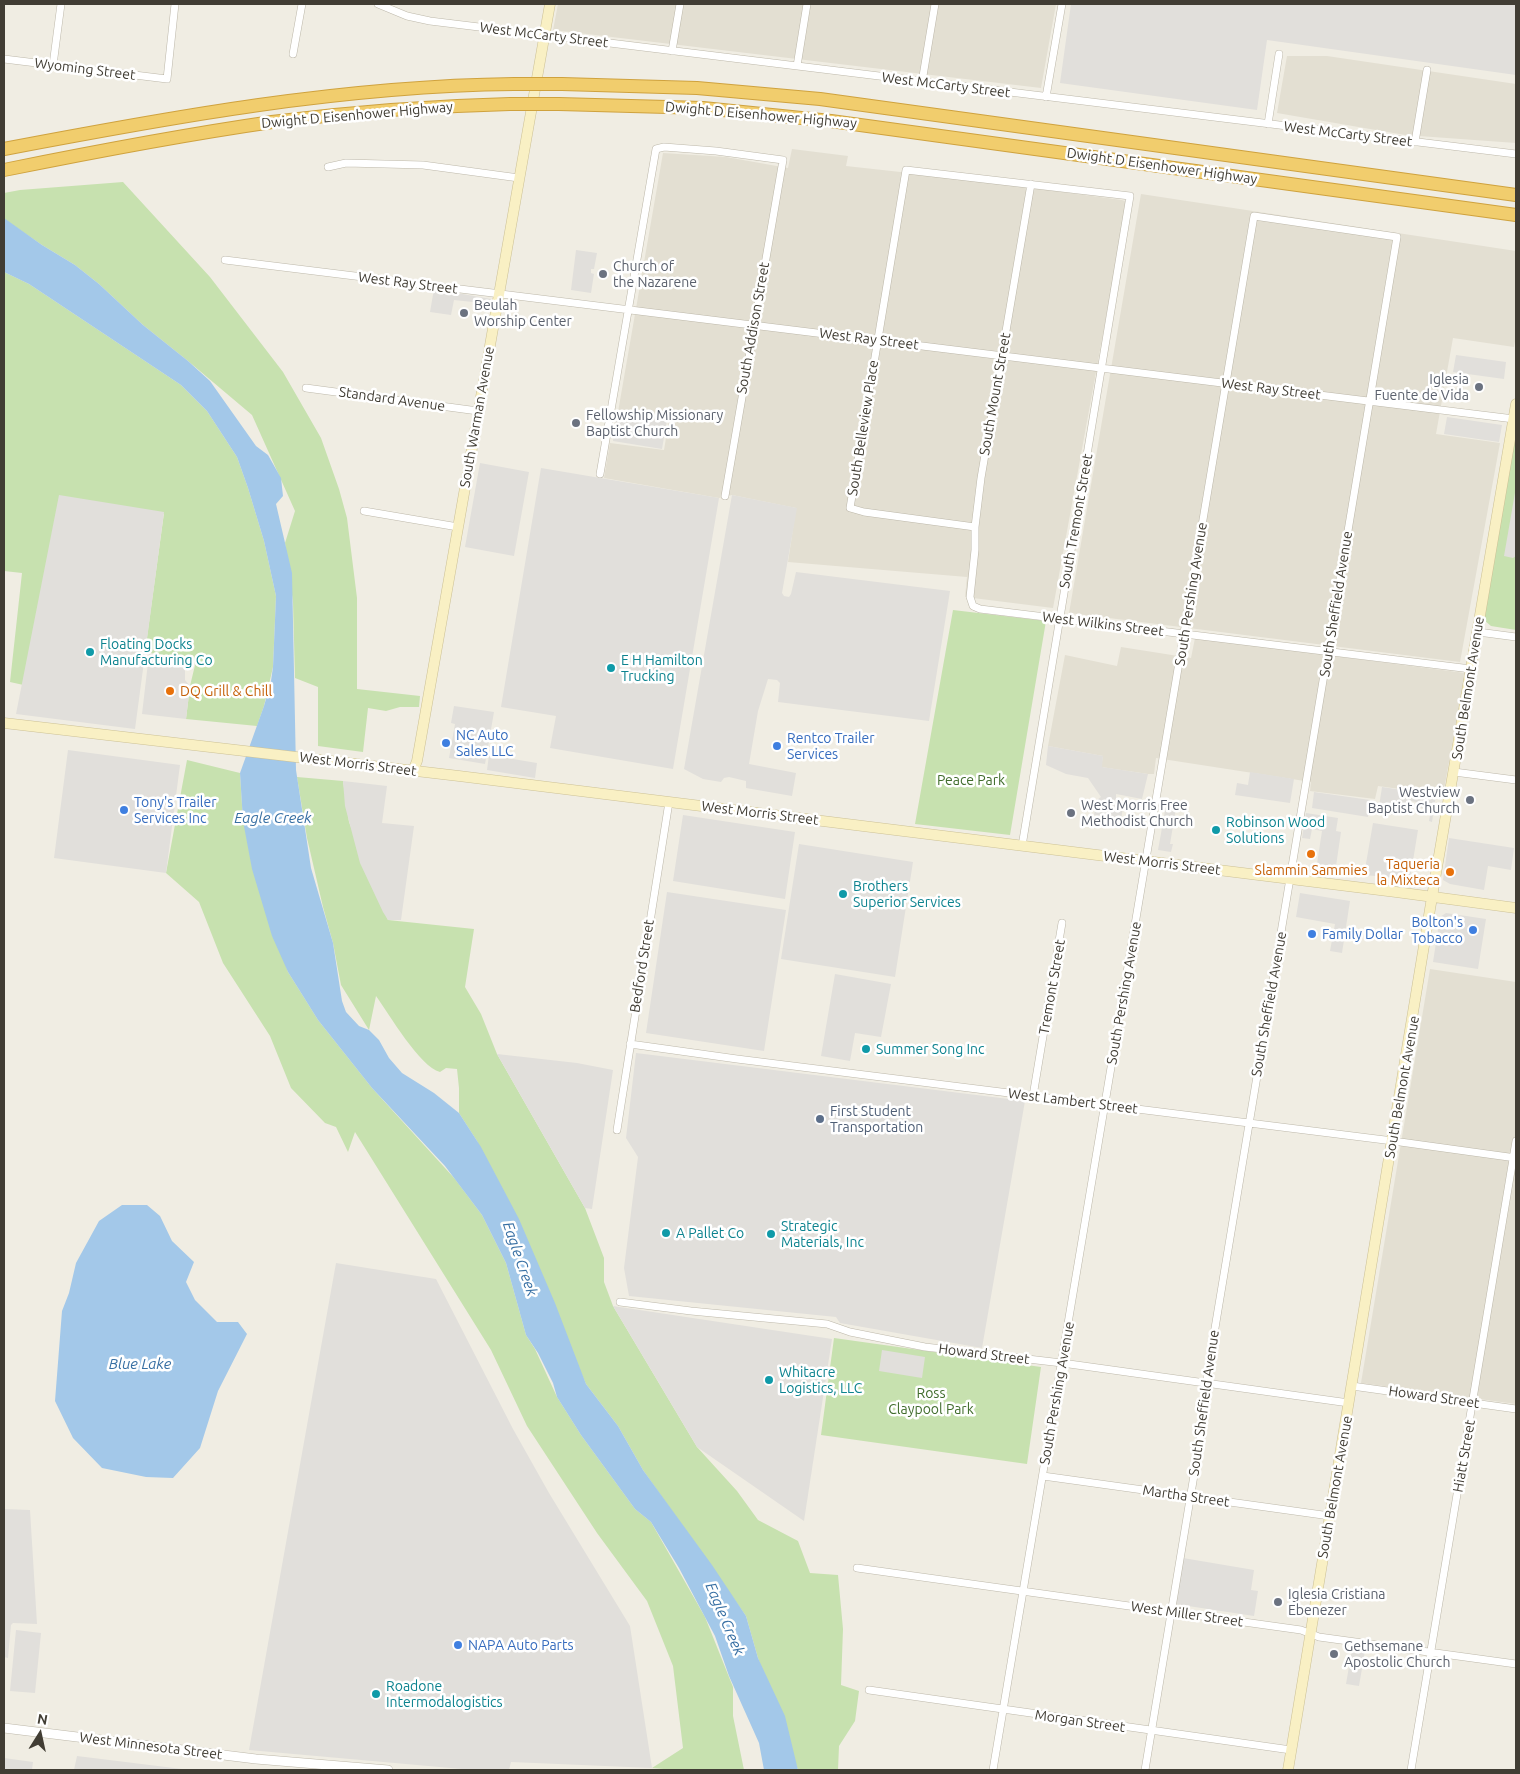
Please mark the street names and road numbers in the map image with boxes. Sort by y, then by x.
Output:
street label: West McCarty Street [479,19,609,51]
street label: Wyoming Street [34,54,136,84]
street label: West McCarty Street [881,69,1011,101]
street label: Dwight D Eisenhower Highway [260,98,454,132]
street label: Dwight D Eisenhower Highway [664,98,858,132]
street label: West McCarty Street [1283,118,1413,150]
street label: Dwight D Eisenhower Highway [1066,144,1258,188]
street label: South Addison Street [733,261,773,395]
street label: West Ray Street [357,269,459,297]
street label: West Ray Street [818,325,920,353]
street label: South Mount Street [976,331,1014,457]
street label: South Warman Avenue [456,345,498,489]
street label: South Belleview Place [844,359,882,497]
street label: West Ray Street [1220,375,1322,403]
street label: Standard Avenue [338,383,446,415]
street label: South Tremont Street [1056,452,1096,590]
street label: South Pershing Avenue [1171,521,1211,667]
street label: South Sheffield Avenue [1316,530,1356,678]
street label: West Wilkins Street [1041,608,1165,640]
street label: South Belmont Avenue [1448,615,1488,761]
street label: West Morris Street [298,748,418,780]
street label: West Morris Street [700,797,820,829]
street label: West Morris Street [1102,847,1222,879]
street label: Bedford Street [626,918,658,1014]
street label: South Pershing Avenue [1103,920,1145,1066]
street label: South Sheffield Avenue [1248,930,1290,1078]
street label: Tremont Street [1035,938,1069,1036]
street label: South Belmont Avenue [1381,1014,1423,1160]
street label: West Lambert Street [1007,1085,1139,1117]
street label: South Pershing Avenue [1036,1320,1078,1466]
street label: South Sheffield Avenue [1185,1329,1223,1477]
street label: Howard Street [937,1340,1031,1368]
street label: Howard Street [1387,1382,1481,1412]
street label: South Belmont Avenue [1314,1414,1356,1560]
street label: Hiatt Street [1449,1418,1479,1494]
street label: Martha Street [1141,1482,1231,1510]
street label: West Miller Street [1130,1598,1244,1630]
street label: Morgan Street [1034,1706,1126,1736]
street label: West Minnesota Street [79,1729,223,1763]

